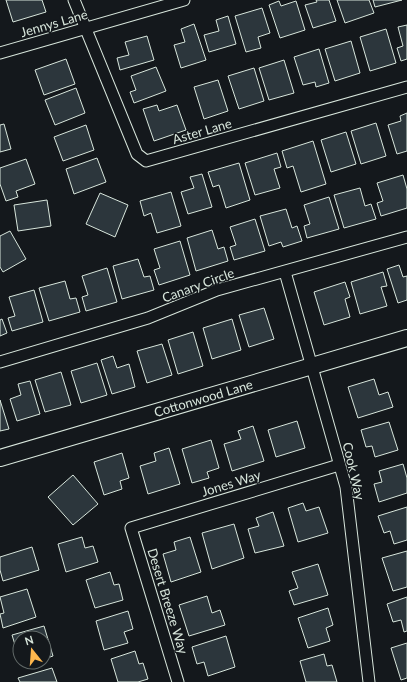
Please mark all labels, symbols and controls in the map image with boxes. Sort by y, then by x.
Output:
street label: Jennys Lane [19,6,90,40]
street label: Aster Lane [170,115,234,147]
street label: Canary Circle [160,264,236,305]
street label: Cottonwood Lane [152,376,255,420]
street label: Cook Way [340,441,368,502]
street label: Jones Way [199,466,263,500]
street label: Desert Breeze Way [144,546,192,656]
north arrow [12,630,52,670]
text: N [23,633,35,647]

